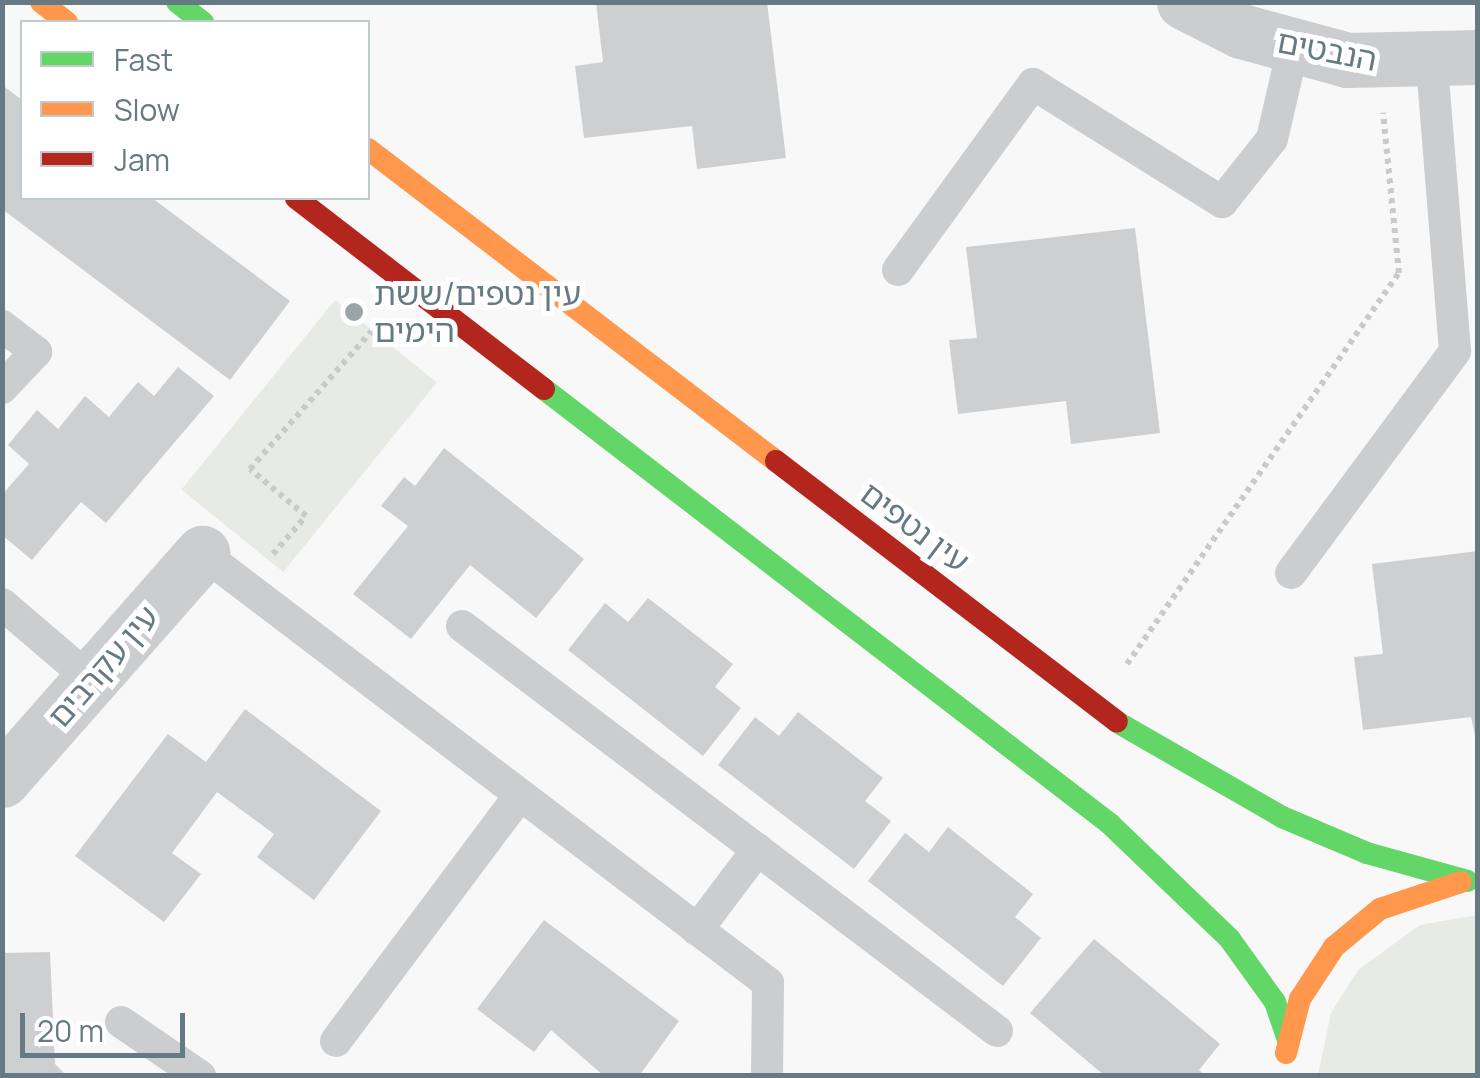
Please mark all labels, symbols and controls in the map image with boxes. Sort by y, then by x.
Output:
legend [20,20,370,200]
street label: הנבטים [1274,22,1380,78]
text: Fast [114,39,173,80]
text: Slow [114,89,180,130]
text: Jam [114,139,170,180]
place label: עין נטפים/ששת הימים [374,275,581,350]
marker: עין נטפים/ששת הימים [343,301,365,323]
street label: עין נטפים [853,474,977,580]
street label: עין עקרבים [40,597,166,735]
scale bar [25,993,190,1055]
text: 20 m [37,1010,104,1051]

